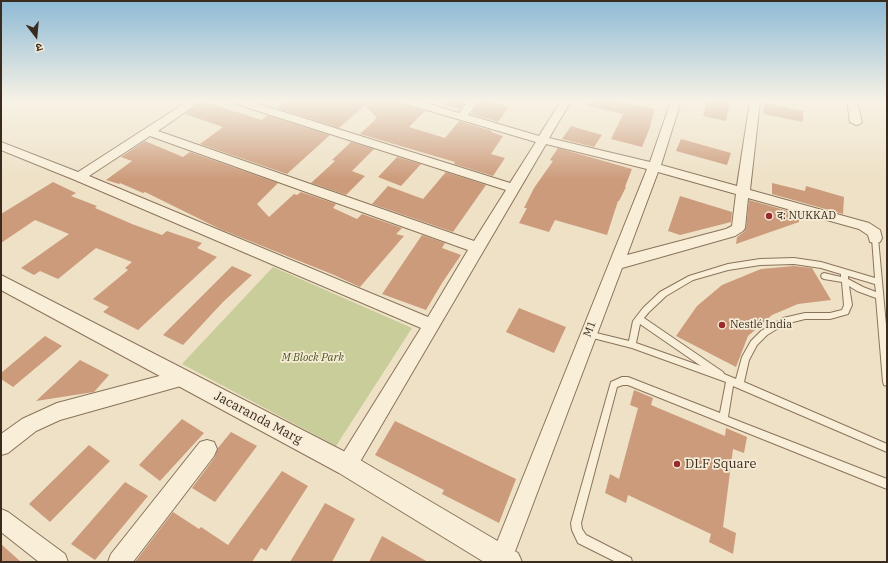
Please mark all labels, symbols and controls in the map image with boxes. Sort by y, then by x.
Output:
north arrow [16,16,56,56]
text: उ [34,40,44,55]
place label: द: NUKKAD [777,209,836,223]
marker: द: NUKKAD [764,211,774,221]
place label: Nestlé India [730,318,792,332]
street label: M1 [581,319,599,339]
marker: Nestlé India [717,320,727,330]
park label: M Block Park [282,351,344,365]
street label: Jacaranda Marg [211,388,305,448]
place label: DLF Square [685,456,756,472]
marker: DLF Square [672,459,682,469]

